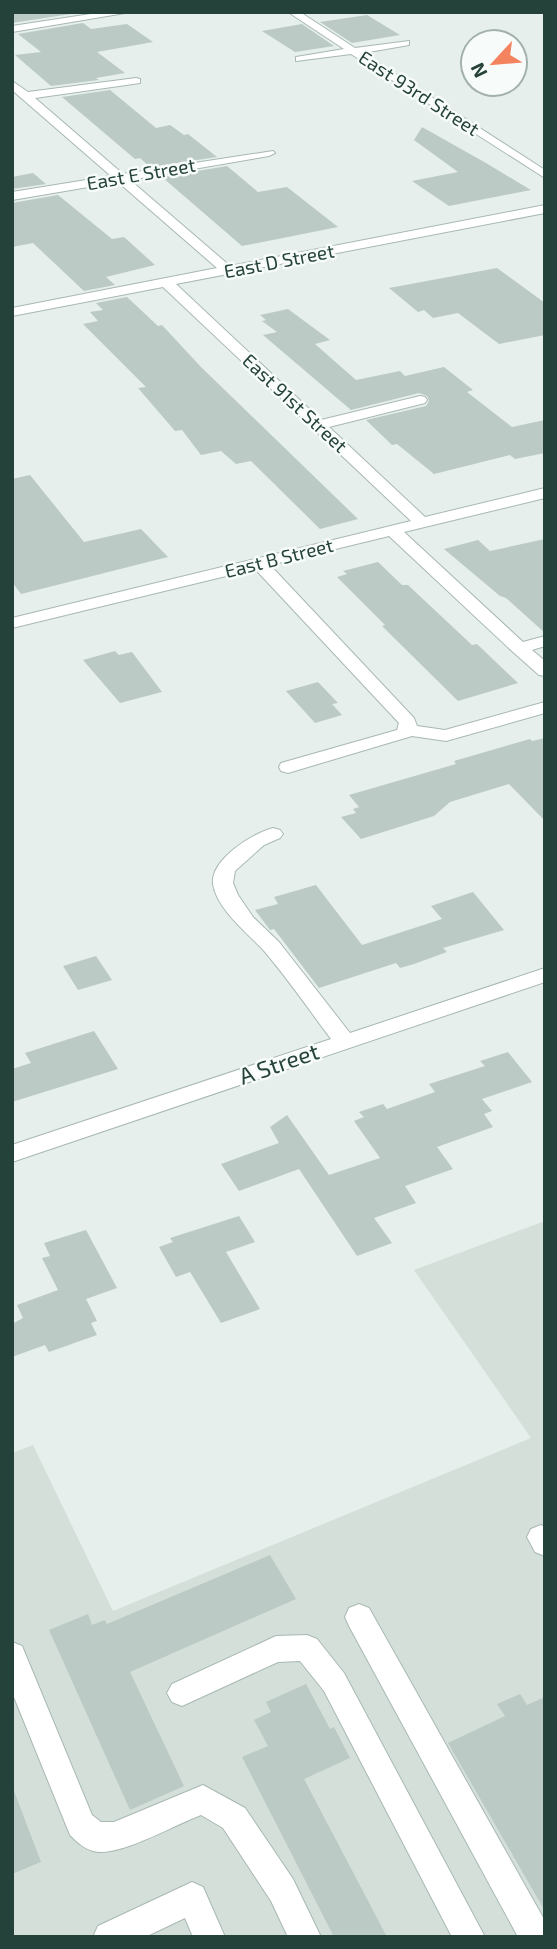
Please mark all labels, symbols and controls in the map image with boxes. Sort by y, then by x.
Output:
north arrow [459,28,529,98]
street label: East 93rd Street [355,45,484,140]
text: N [465,59,492,82]
street label: East E Street [85,153,197,194]
street label: East D Street [222,239,336,282]
street label: East 91st Street [238,348,352,457]
street label: East B Street [222,533,336,582]
street label: A Street [235,1036,323,1090]

